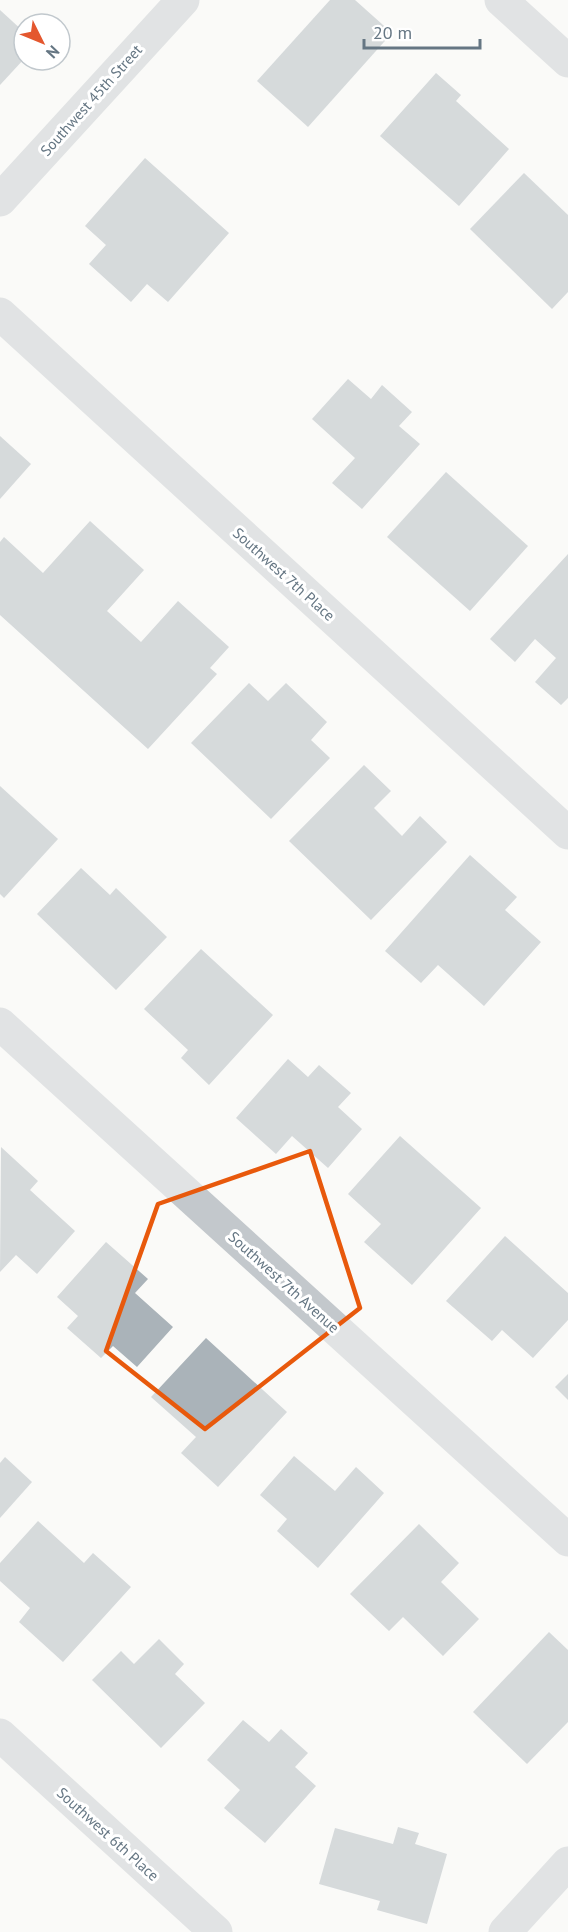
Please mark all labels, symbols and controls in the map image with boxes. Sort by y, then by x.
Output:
north arrow [12,12,72,72]
scale bar [364,12,480,50]
text: 20 m [373,21,412,44]
street label: Southwest 45th Street [36,40,146,160]
text: N [42,42,64,63]
street label: Southwest 7th Place [229,523,339,625]
street label: Southwest 7th Avenue [225,1227,343,1337]
street label: Southwest 6th Place [53,1783,163,1885]

